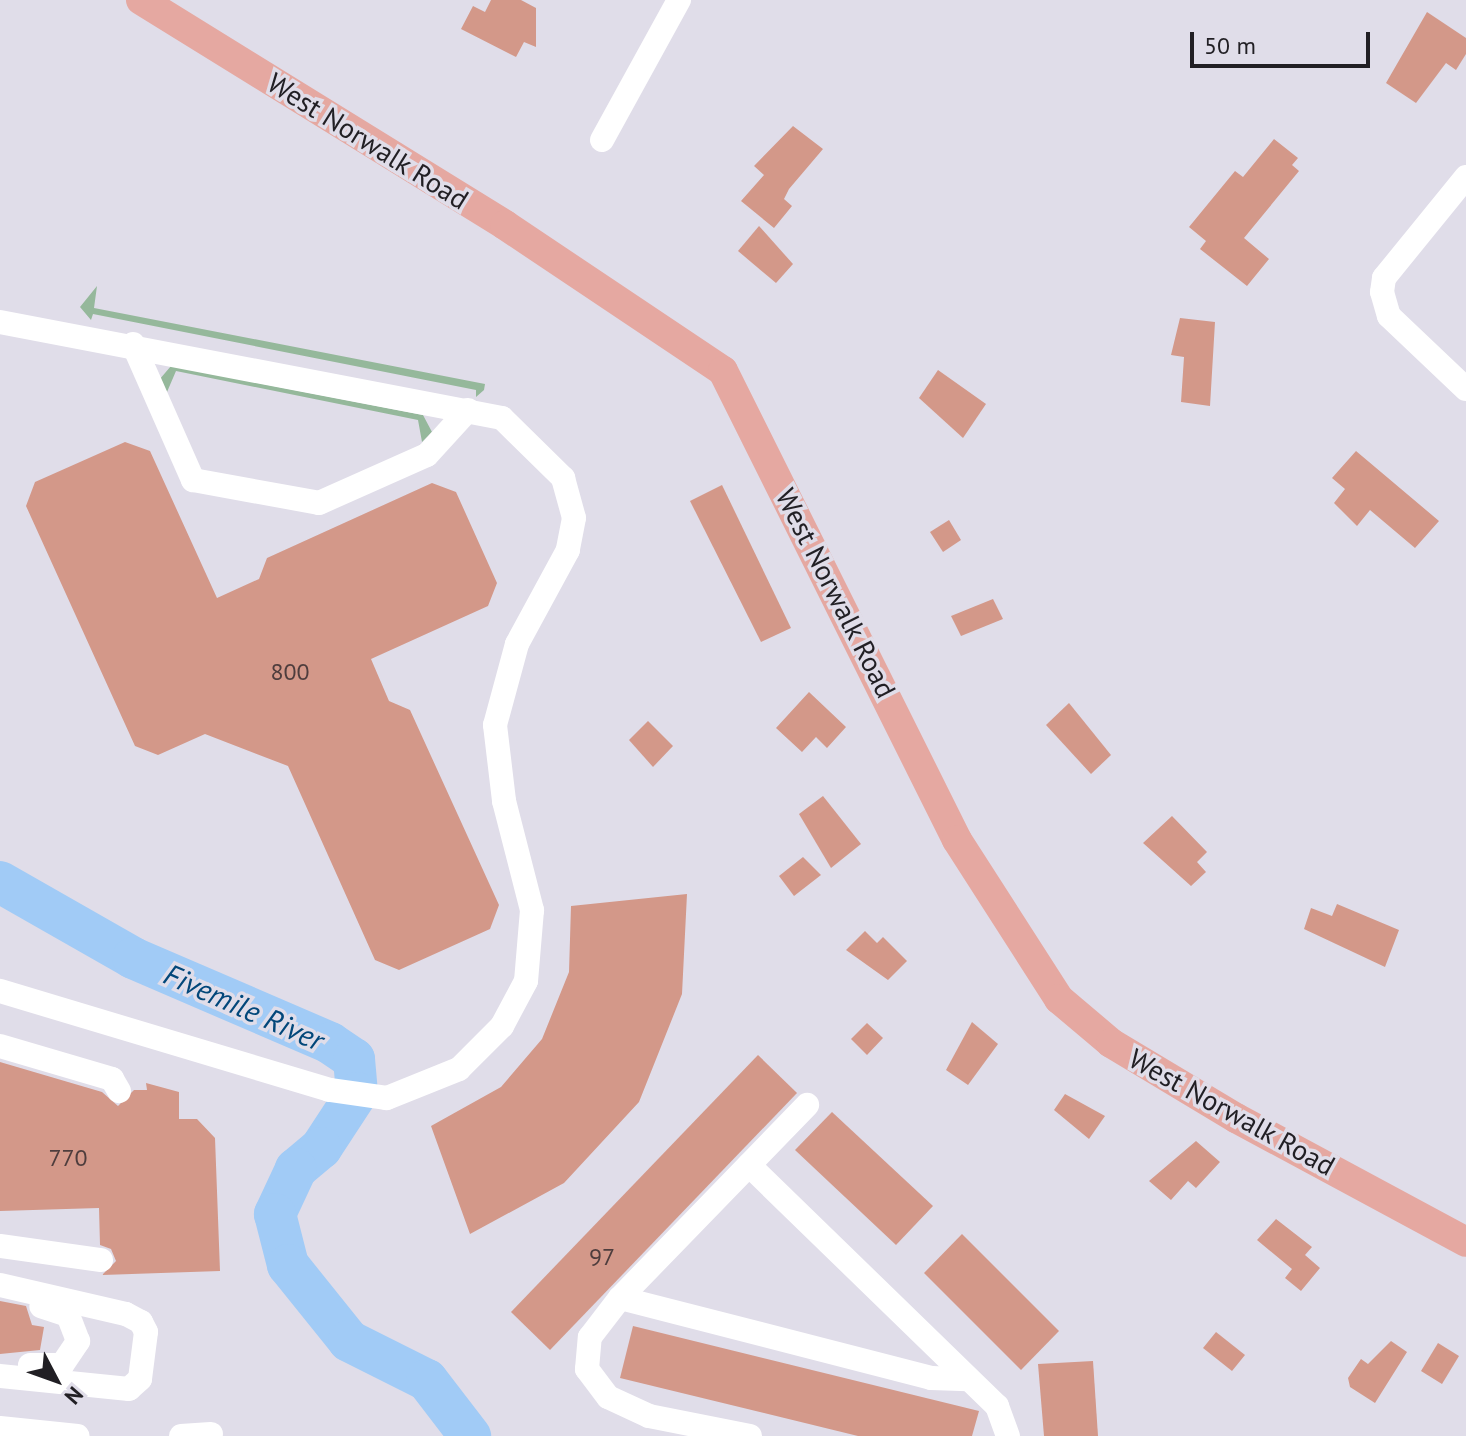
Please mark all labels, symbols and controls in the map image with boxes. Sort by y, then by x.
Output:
scale bar [1194,16,1374,66]
text: 50 m [1204,30,1256,61]
street label: West Norwalk Road [261,66,475,216]
street label: West Norwalk Road [769,482,903,704]
house number: 800 [270,658,310,686]
water label: Fivemile River [159,956,329,1058]
street label: West Norwalk Road [1123,1041,1341,1183]
house number: 770 [48,1144,88,1172]
house number: 97 [589,1243,615,1271]
north arrow [16,1340,96,1420]
text: N [59,1381,89,1410]

